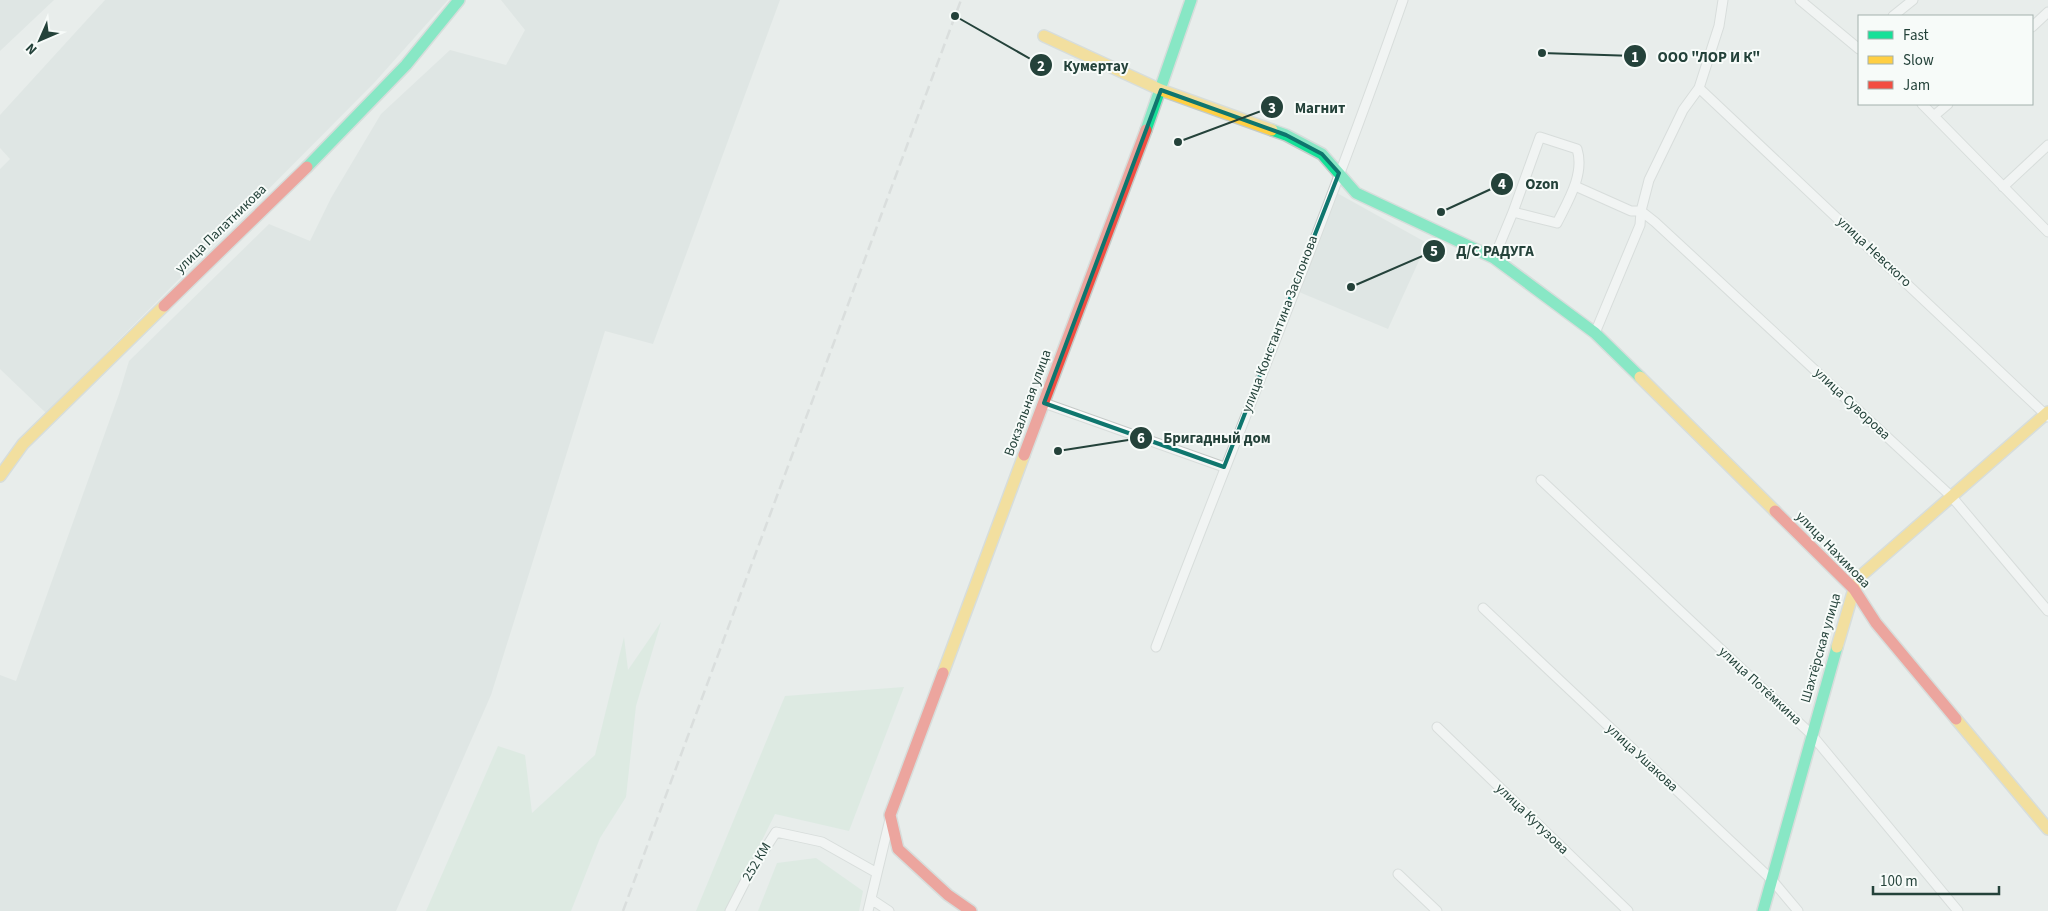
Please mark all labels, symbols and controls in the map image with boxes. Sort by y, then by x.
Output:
north arrow [15,15,65,65]
legend [1858,15,2033,105]
text: Fast [1903,25,1929,46]
text: N [21,38,42,59]
callout: ООО "ЛОР И К" [1623,41,1771,71]
text: 1 [1631,47,1639,68]
text: ООО "ЛОР И К" [1658,47,1760,68]
callout: Кумертау [1028,50,1139,80]
text: Slow [1903,50,1934,71]
text: 2 [1037,56,1045,77]
text: Кумертау [1063,56,1129,77]
text: Jam [1903,75,1930,96]
callout: Магнит [1260,92,1356,122]
text: 3 [1268,98,1276,119]
text: Магнит [1295,98,1345,119]
callout: Ozon [1490,169,1569,199]
text: 4 [1498,174,1506,195]
text: Ozon [1525,174,1559,195]
street label: улица Палатникова [171,180,271,278]
street label: улица Невского [1832,212,1916,292]
street label: улица Константина Заслонова [1237,233,1323,415]
callout: Д/С РАДУГА [1421,236,1544,266]
text: 5 [1430,241,1438,262]
text: Д/С РАДУГА [1456,241,1534,262]
street label: Вокзальная улица [999,347,1057,459]
street label: улица Суворова [1809,363,1895,445]
callout: Бригадный дом [1129,423,1281,453]
text: 6 [1137,428,1145,449]
text: Бригадный дом [1163,428,1271,449]
street label: улица Нахимова [1791,507,1875,593]
street label: Шахтёрская улица [1796,591,1846,705]
street label: улица Потёмкина [1714,642,1806,730]
street label: улица Ушакова [1601,719,1683,797]
street label: улица Кутузова [1491,779,1573,859]
street label: 252 КМ [738,839,776,885]
scale bar [1873,864,1999,896]
text: 100 m [1880,871,1918,892]

